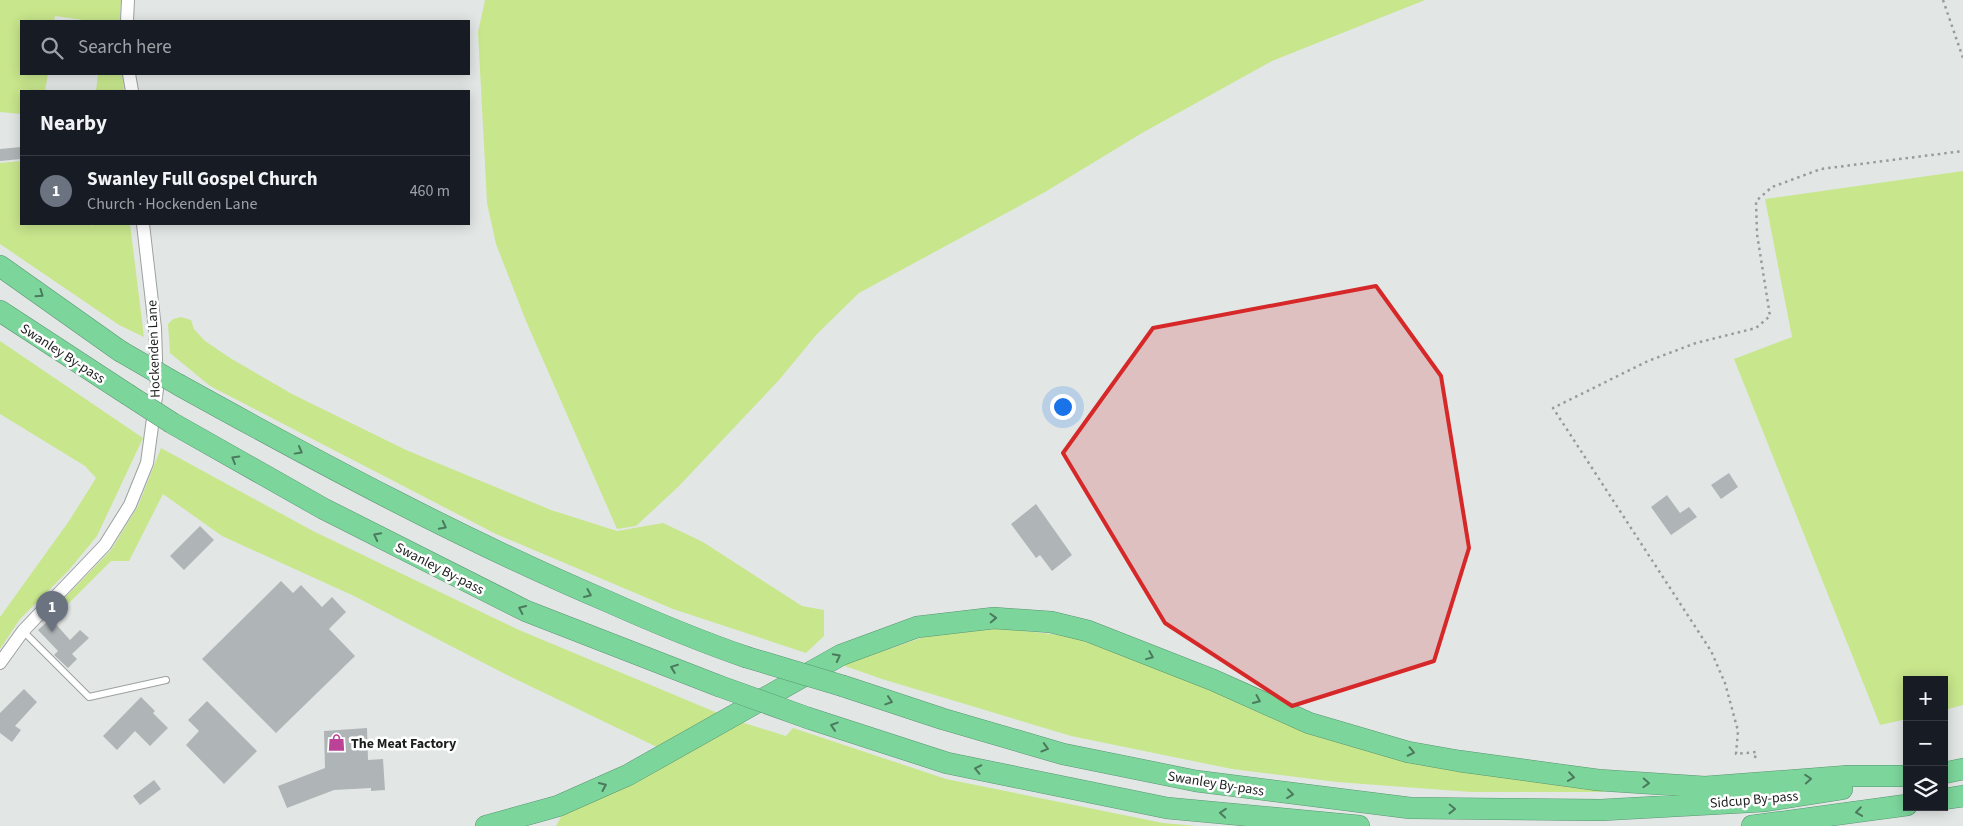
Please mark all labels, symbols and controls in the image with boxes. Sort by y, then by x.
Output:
search box [20,20,470,75]
icon: search [38,34,66,62]
text: Search here [78,34,172,61]
text: Nearby [40,108,107,138]
text: Swanley Full Gospel Church [87,166,318,193]
text: 1 [52,180,60,202]
text: 460 m [410,180,450,202]
text: Church · Hockenden Lane [87,193,257,215]
one-way arrow [34,288,44,297]
street label: Hockenden Lane [142,300,166,398]
street label: Swanley By-pass [16,319,109,389]
your location [1050,394,1076,420]
one-way arrow [293,445,302,455]
one-way arrow [231,455,240,465]
one-way arrow [438,519,447,530]
one-way arrow [373,532,382,542]
street label: Swanley By-pass [392,538,488,600]
one-way arrow [583,587,592,598]
pin: 1 [36,591,68,632]
one-way arrow [519,606,528,616]
one-way arrow [989,613,997,624]
one-way arrow [1145,650,1153,660]
one-way arrow [832,653,841,663]
one-way arrow [670,664,679,675]
map controls [1903,676,1948,811]
button: + [1903,676,1948,721]
one-way arrow [1252,694,1261,705]
one-way arrow [885,696,893,706]
button: − [1903,721,1948,766]
one-way arrow [831,722,839,732]
shop icon: The Meat Factory [327,733,347,753]
place label: The Meat Factory [351,734,457,754]
one-way arrow [1040,743,1048,753]
one-way arrow [1406,747,1415,757]
one-way arrow [973,765,982,775]
street label: Swanley By-pass [1166,766,1266,801]
button: layers [1903,766,1948,811]
one-way arrow [1567,771,1576,781]
one-way arrow [1805,773,1813,784]
one-way arrow [1642,778,1650,789]
one-way arrow [598,782,607,793]
street label: Sidcup By-pass [1709,786,1799,814]
one-way arrow [1286,788,1295,798]
one-way arrow [1448,804,1456,814]
one-way arrow [1854,807,1863,817]
one-way arrow [1219,808,1227,819]

